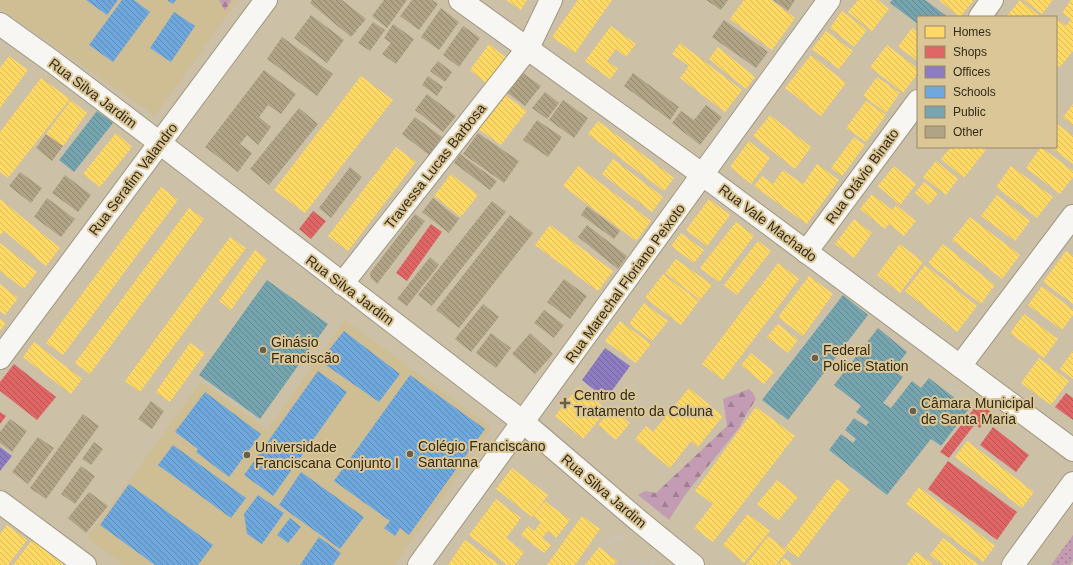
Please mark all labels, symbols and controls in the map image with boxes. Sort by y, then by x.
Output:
legend [917,16,1057,148]
text: Homes [953,25,991,39]
text: Shops [953,45,987,59]
street label: Rua Silva Jardim [46,55,140,131]
text: Offices [953,65,990,79]
text: Schools [953,85,996,99]
street label: Travessa Lucas Barbosa [381,100,489,232]
text: Public [953,105,986,119]
street label: Rua Serafim Valandro [85,119,181,238]
street label: Rua Otávio Binato [822,125,902,227]
text: Other [953,125,983,139]
street label: Rua Vale Machado [716,181,820,265]
street label: Rua Marechal Floriano Peixoto [562,200,688,365]
street label: Rua Silva Jardim [303,252,397,328]
place label: Ginásio Franciscão [271,334,340,366]
place label: Federal Police Station [823,342,909,374]
marker: Ginásio Franciscão [258,345,268,355]
marker: Federal Police Station [810,353,820,363]
place label: Centro de Tratamento da Coluna [574,387,713,419]
place label: Câmara Municipal de Santa Maria [921,395,1034,427]
marker: Centro de Tratamento da Coluna [559,397,571,409]
marker: Câmara Municipal de Santa Maria [908,406,918,416]
place label: Colégio Franciscano Santanna [418,438,546,470]
place label: Universidade Franciscana Conjunto I [255,439,399,471]
marker: Colégio Franciscano Santanna [405,449,415,459]
marker: Universidade Franciscana Conjunto I [242,450,252,460]
street label: Rua Silva Jardim [558,451,650,531]

